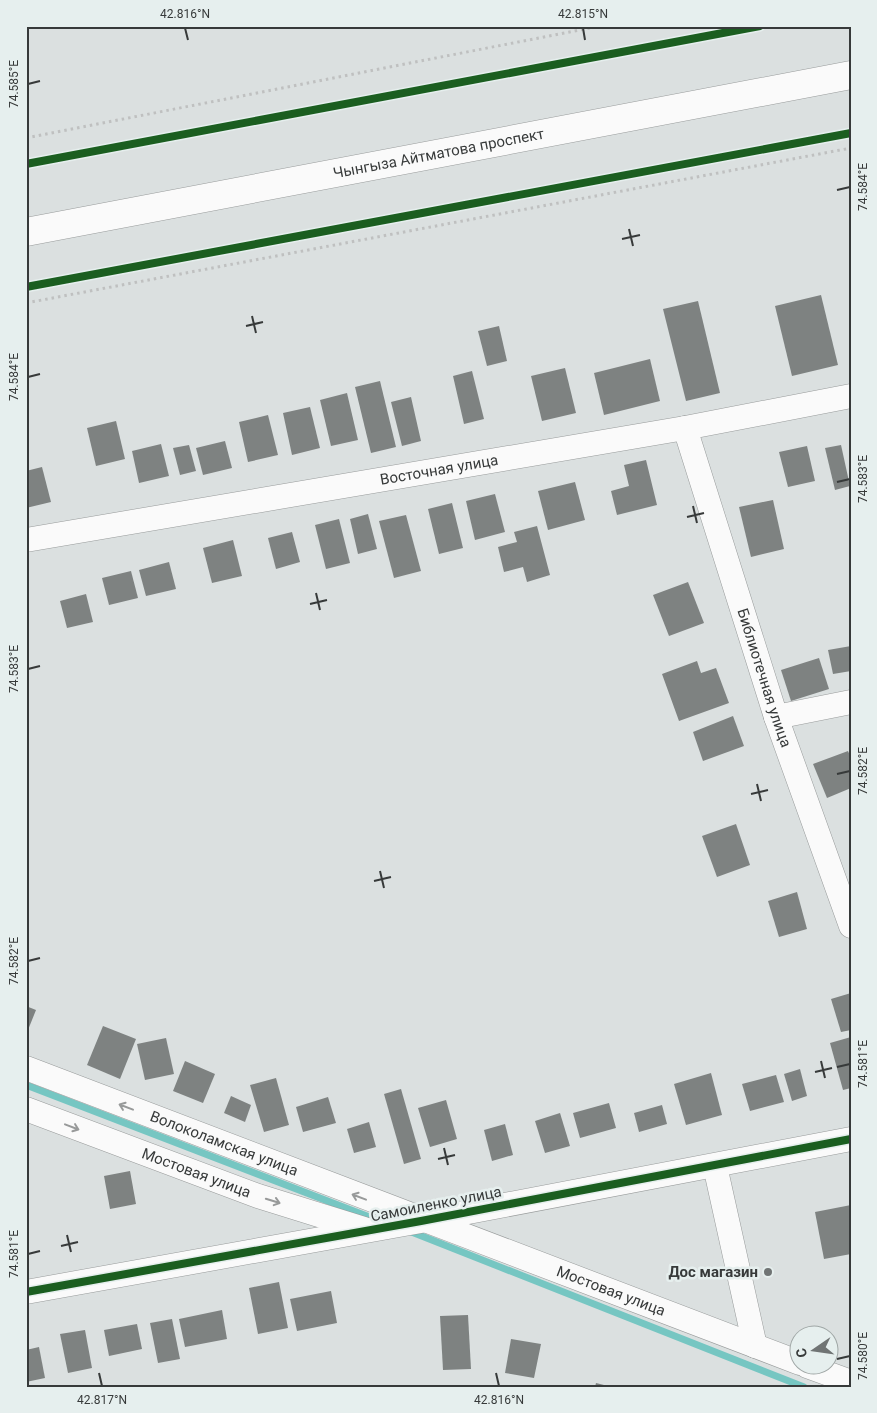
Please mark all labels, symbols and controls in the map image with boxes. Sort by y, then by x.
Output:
text: 42.816°N [160,7,210,21]
text: 42.815°N [558,7,608,21]
text: 74.585°E [7,60,21,108]
street label: Чынгыза Айтматова проспект [332,125,546,182]
text: 74.584°E [856,163,870,211]
text: 74.584°E [7,353,21,401]
street label: Восточная улица [379,451,499,489]
text: 74.583°E [856,455,870,503]
street label: Библиотечная улица [733,606,795,750]
text: 74.583°E [7,645,21,693]
text: 74.582°E [856,747,870,795]
text: 74.582°E [7,937,21,985]
text: 74.581°E [856,1040,870,1088]
one-way arrow [119,1102,134,1111]
street label: Волоколамская улица [148,1107,301,1180]
one-way arrow [63,1123,79,1132]
street label: Мостовая улица [139,1144,253,1202]
street label: Самоиленко улица [369,1182,503,1226]
one-way arrow [352,1192,368,1201]
one-way arrow [265,1197,281,1207]
text: 74.581°E [7,1230,21,1278]
street label: Мостовая улица [554,1262,668,1320]
place label: Дос магазин [668,1263,758,1281]
marker: Дос магазин [762,1266,774,1278]
north arrow [790,1326,840,1376]
text: 74.580°E [856,1332,870,1380]
text: С [793,1347,810,1359]
text: 42.817°N [77,1393,127,1407]
text: 42.816°N [474,1393,524,1407]

